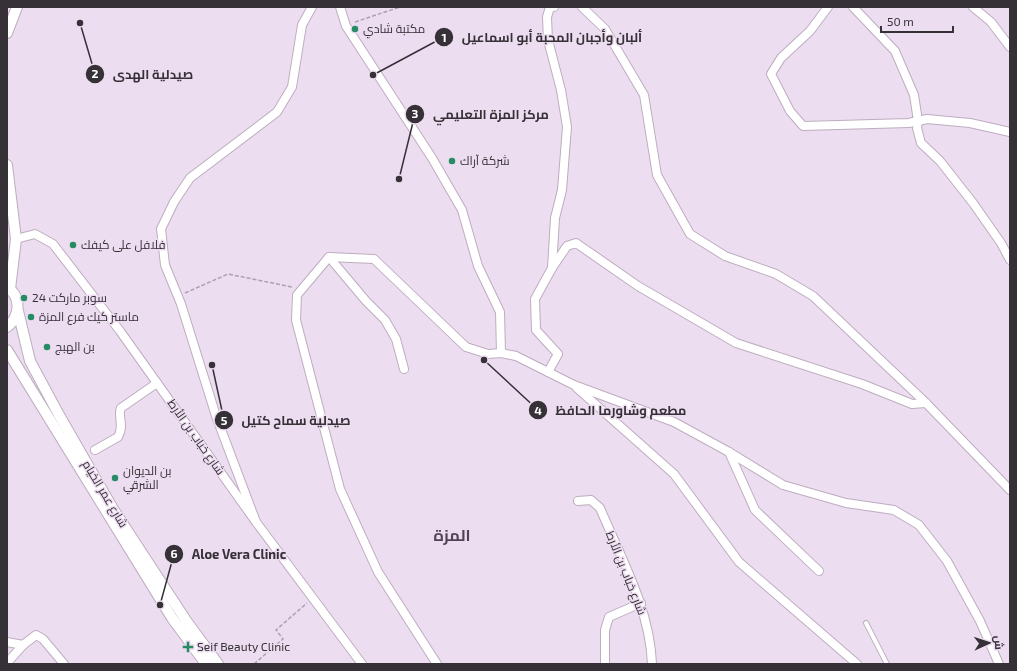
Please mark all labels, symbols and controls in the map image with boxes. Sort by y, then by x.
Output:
scale bar [881,8,953,34]
text: 50 m [887,14,914,28]
place label: مكتبة شادي [363,21,425,39]
marker: مكتبة شادي [350,24,360,34]
callout: ألبان وأجبان المحبة أبو اسماعيل [434,25,651,50]
text: ألبان وأجبان المحبة أبو اسماعيل [462,29,642,46]
text: 1 [441,30,447,44]
callout: صيدلية الهدى [85,62,202,87]
text: 2 [92,66,99,80]
text: صيدلية الهدى [113,66,193,83]
callout: مركز المزة التعليمي [405,102,557,127]
text: 3 [412,106,419,120]
text: مركز المزة التعليمي [433,106,549,126]
place label: شركة آراك [460,153,509,168]
marker: شركة آراك [447,156,457,166]
place label: فلافل على كيفك [81,237,166,252]
marker: فلافل على كيفك [68,240,78,250]
place label: سوبر ماركت 24 [32,290,107,305]
marker: سوبر ماركت 24 [19,293,29,303]
place label: ماستر كيك فرع المزة [39,309,139,325]
marker: ماستر كيك فرع المزة [26,312,36,322]
place label: بن الهبج [55,339,95,355]
marker: بن الهبج [42,342,52,352]
street label: شارع خباب بن الأرط [164,396,228,478]
callout: مطعم وشاورما الحافظ [528,398,695,423]
text: مطعم وشاورما الحافظ [556,402,686,420]
text: 4 [534,403,542,417]
callout: صيدلية سماح كتيل [214,408,359,433]
text: صيدلية سماح كتيل [242,412,350,429]
text: 5 [221,413,228,427]
street label: شارع عمر الخيام [79,457,131,531]
place label: بن الديوان الشرقي [123,463,172,495]
marker: بن الديوان الشرقي [110,473,120,483]
district label: المزة [433,525,471,545]
street label: شارع خباب بن الأرط [602,529,650,617]
callout: Aloe Vera Clinic [164,542,295,567]
text: 6 [170,546,178,560]
text: Aloe Vera Clinic [192,546,287,562]
north arrow [969,623,1009,663]
text: ش [992,635,1006,650]
place label: Seif Beauty Clinic [197,639,290,653]
marker: Seif Beauty Clinic [182,641,194,653]

